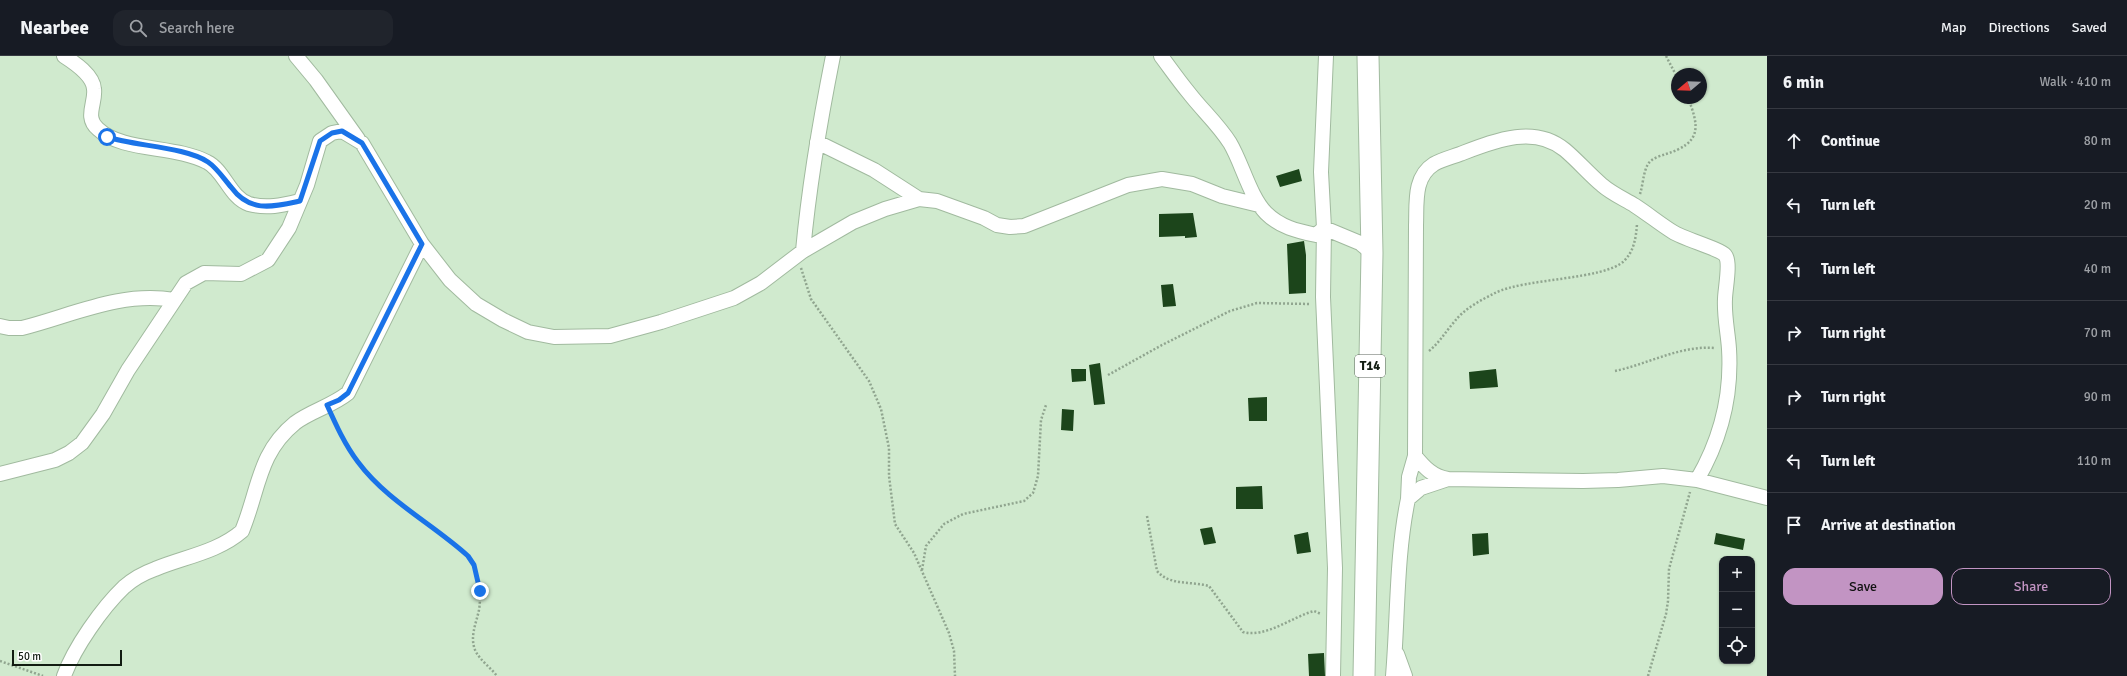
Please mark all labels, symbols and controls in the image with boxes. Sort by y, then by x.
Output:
search box [113,10,393,46]
text: Nearbee [20,16,89,40]
icon: search [127,17,149,39]
text: Search here [159,19,235,37]
text: Map [1941,19,1967,36]
text: Directions [1989,19,2050,36]
text: Saved [2072,19,2107,36]
north arrow [1671,68,1707,104]
text: 6 min [1783,72,1824,93]
text: Walk · 410 m [2040,74,2111,90]
route start [98,128,116,146]
icon: ahead [1783,130,1805,152]
text: Continue [1821,132,1880,150]
text: 80 m [2084,133,2111,149]
icon: left [1783,194,1805,216]
text: Turn left [1821,196,1875,214]
text: 20 m [2084,197,2111,213]
icon: left [1783,258,1805,280]
text: Turn left [1821,260,1875,278]
text: 40 m [2084,261,2111,277]
icon: right [1783,322,1805,344]
text: Turn right [1821,324,1886,342]
text: 70 m [2084,325,2111,341]
road number: T14 [1355,355,1385,377]
icon: right [1783,386,1805,408]
text: Turn right [1821,388,1886,406]
text: 90 m [2084,389,2111,405]
icon: left [1783,450,1805,472]
text: Turn left [1821,452,1875,470]
text: 110 m [2077,453,2111,469]
icon: arrive [1783,514,1805,536]
text: Arrive at destination [1821,516,1956,534]
map controls [1719,556,1755,664]
button: + [1719,556,1755,592]
button: Save [1783,568,1943,605]
button: Share [1951,568,2111,605]
route end [471,582,489,600]
button: − [1719,592,1755,628]
button: locate [1719,628,1755,664]
scale bar [12,648,122,667]
text: 50 m [18,650,41,663]

